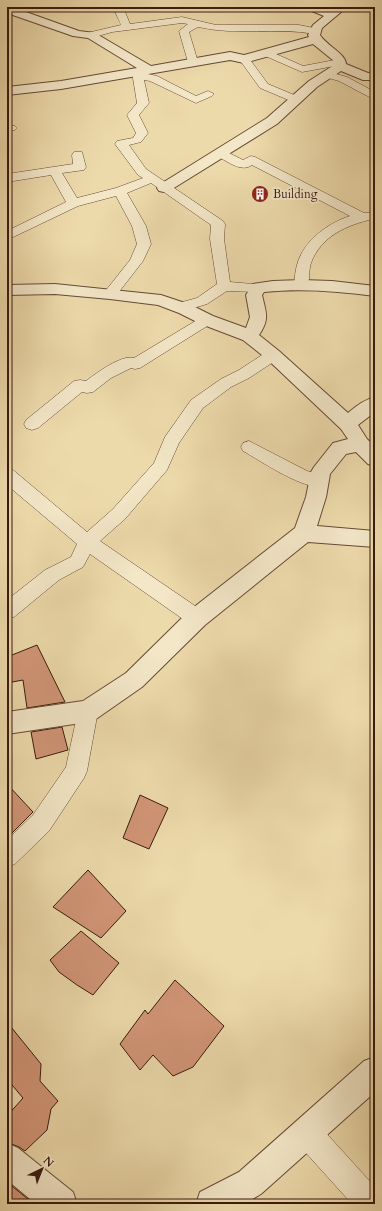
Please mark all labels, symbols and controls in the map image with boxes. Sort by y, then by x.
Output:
building icon: Building [250,184,270,204]
place label: Building [273,186,318,202]
north arrow [22,1149,62,1189]
text: N [40,1153,57,1171]

